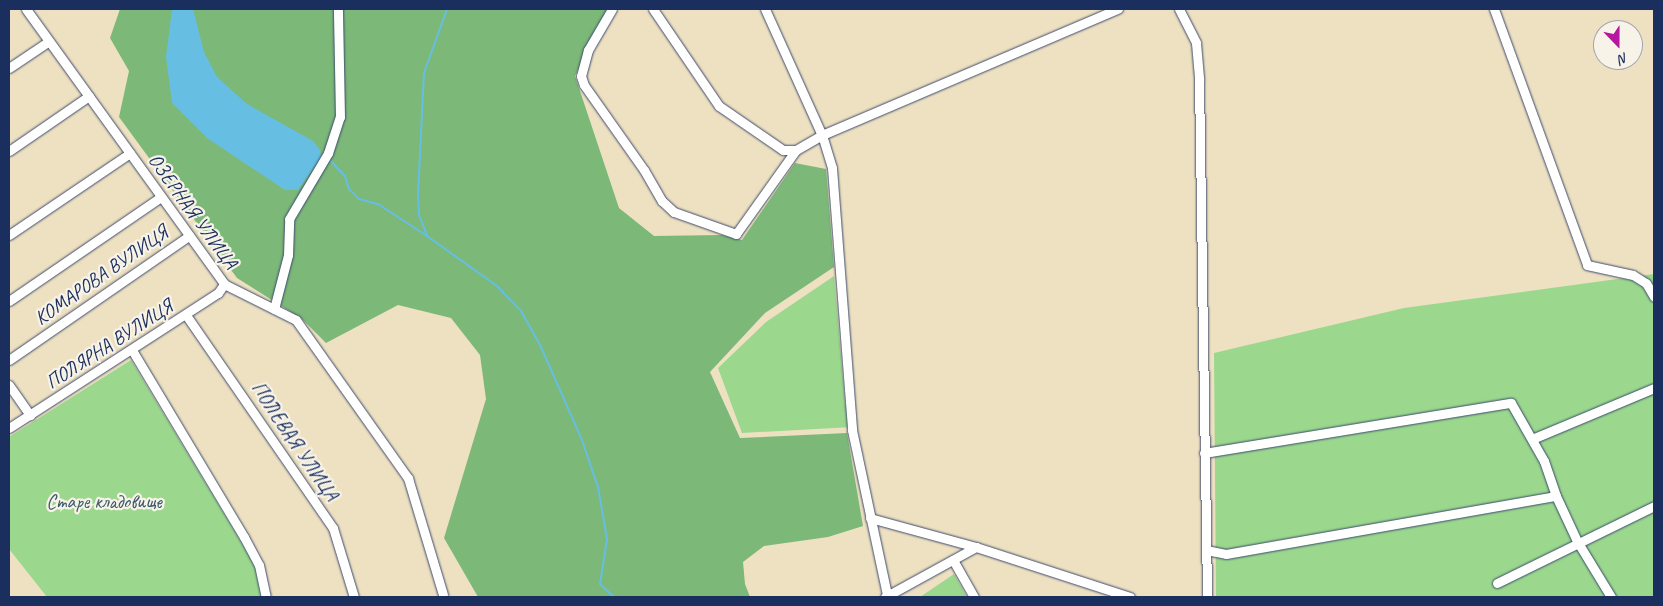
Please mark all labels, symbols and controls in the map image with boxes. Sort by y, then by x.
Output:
north arrow [1593,20,1643,70]
text: N [1616,49,1631,68]
street label: ОЗЕРНАЯ УЛИЦА [143,149,243,273]
street label: КОМАРОВА ВУЛИЦЯ [30,220,172,330]
street label: ПОЛЯРНА ВУЛИЦЯ [41,294,177,394]
street label: ПОЛЕВАЯ УЛИЦА [247,377,343,505]
park label: Старе кладовище [46,489,162,513]

